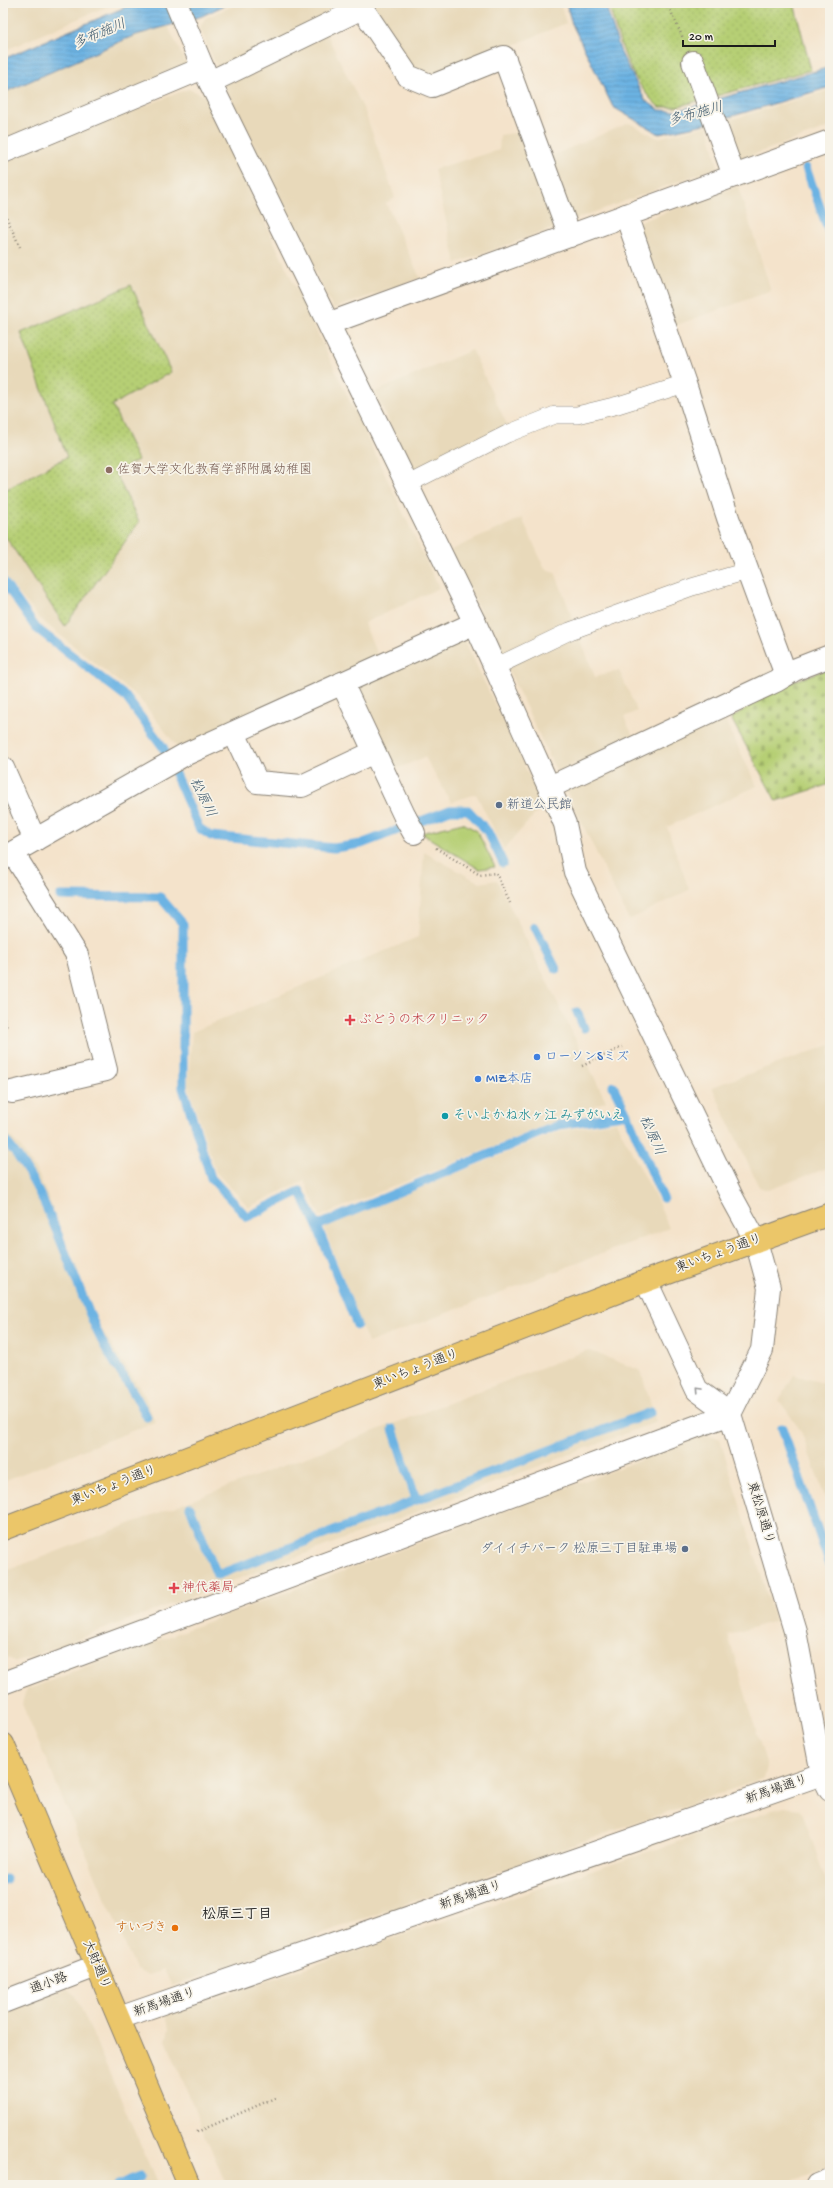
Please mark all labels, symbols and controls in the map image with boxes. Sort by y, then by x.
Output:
water label: 多布施川 [71,15,129,54]
scale bar [683,22,775,48]
text: 20 m [689,31,714,45]
water label: 多布施川 [666,99,725,130]
place label: 佐賀大学文化教育学部附属幼稚園 [117,462,312,478]
marker: 佐賀大学文化教育学部附属幼稚園 [104,465,114,475]
water label: 松原川 [185,775,219,821]
place label: 新道公民館 [507,797,572,813]
marker: 新道公民館 [494,800,504,810]
place label: ぶどうの木クリニック [359,1013,489,1028]
marker: ぶどうの木クリニック [344,1014,356,1026]
place label: ローソンSミズ [545,1050,629,1065]
marker: ローソンSミズ [532,1052,542,1062]
place label: MIZ本店 [486,1072,533,1087]
marker: MIZ本店 [473,1074,483,1084]
place label: そいよかね水ヶ江 みずがいえ [453,1108,624,1124]
marker: そいよかね水ヶ江 みずがいえ [440,1111,450,1121]
water label: 松原川 [635,1113,667,1159]
street label: 東いちょう通り [673,1230,764,1277]
street label: 東いちょう通り [370,1346,461,1393]
one-way arrow [697,1387,704,1395]
street label: 東いちょう通り [68,1462,159,1509]
street label: 東松原通り [743,1479,778,1546]
place label: ダイイチパーク 松原三丁目駐車場 [480,1541,677,1557]
marker: ダイイチパーク 松原三丁目駐車場 [680,1544,690,1554]
place label: 神代薬局 [182,1580,234,1596]
marker: 神代薬局 [169,1583,179,1593]
street label: 新馬場通り [743,1771,810,1808]
street label: 新馬場通り [437,1877,504,1914]
district label: 松原三丁目 [202,1906,272,1924]
place label: すいづき [115,1921,167,1936]
marker: すいづき [170,1923,180,1933]
street label: 大財通り [79,1938,114,1992]
street label: 通小路 [28,1969,70,1998]
street label: 新馬場通り [131,1984,198,2021]

